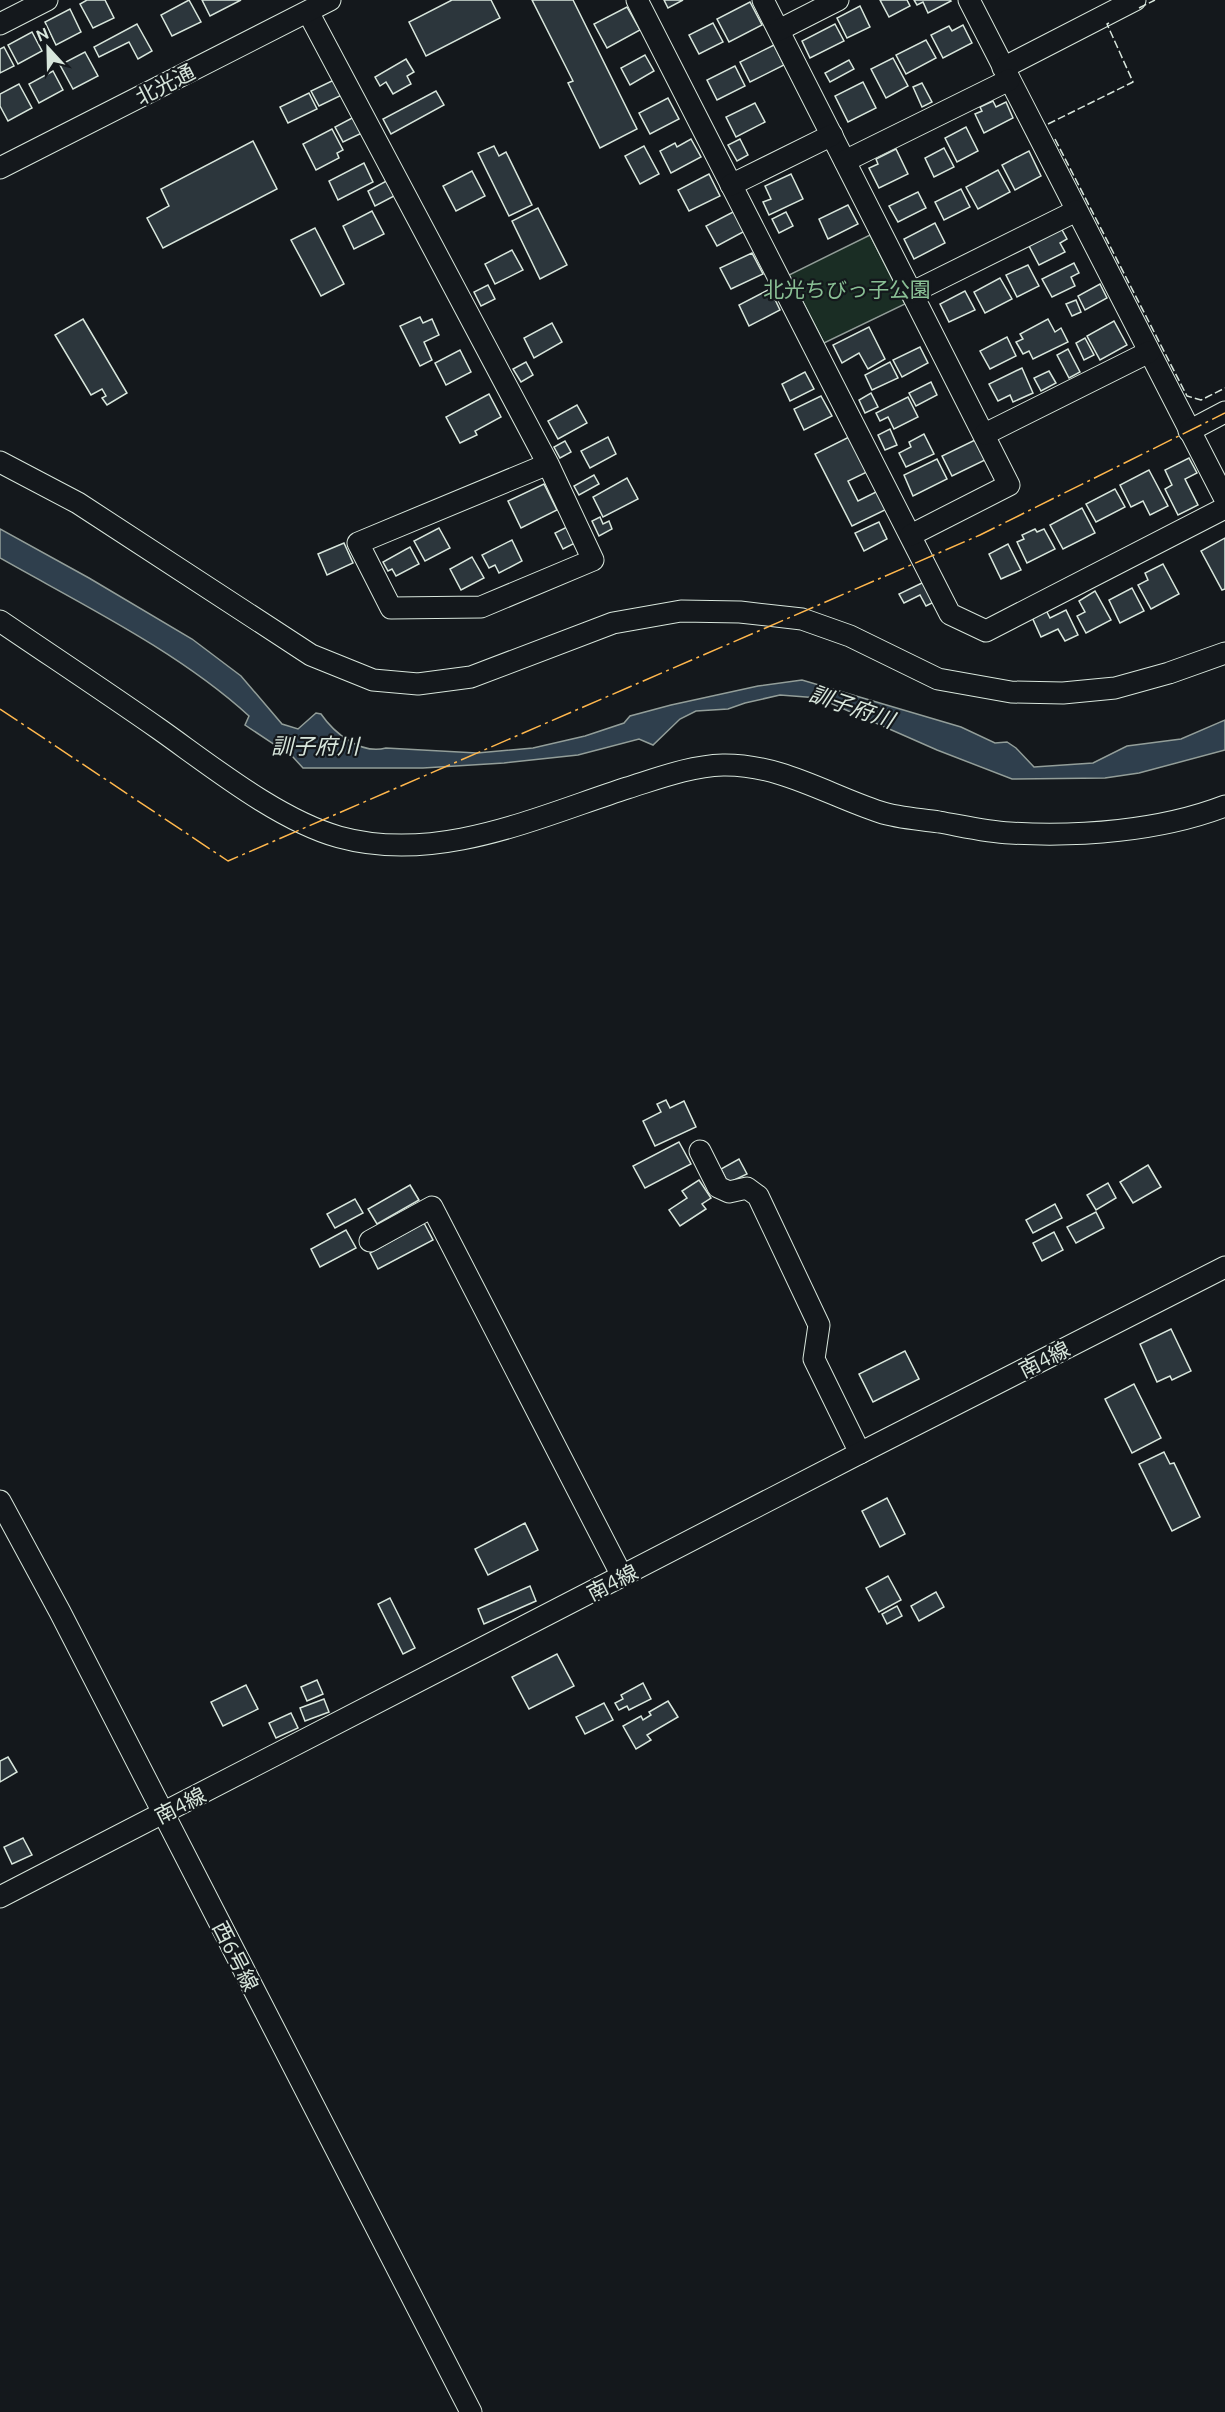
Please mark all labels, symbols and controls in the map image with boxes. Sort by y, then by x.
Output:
north arrow [18,18,78,78]
text: N [33,24,51,45]
street label: 北光通 [131,59,199,109]
park label: 北光ちびっ子公園 [763,277,931,301]
water label: 訓子府川 [806,680,900,733]
water label: 訓子府川 [271,733,361,758]
street label: 南4線 [1015,1336,1073,1382]
street label: 南4線 [583,1559,641,1605]
street label: 南4線 [151,1782,209,1828]
street label: 西6号線 [208,1917,264,1995]

